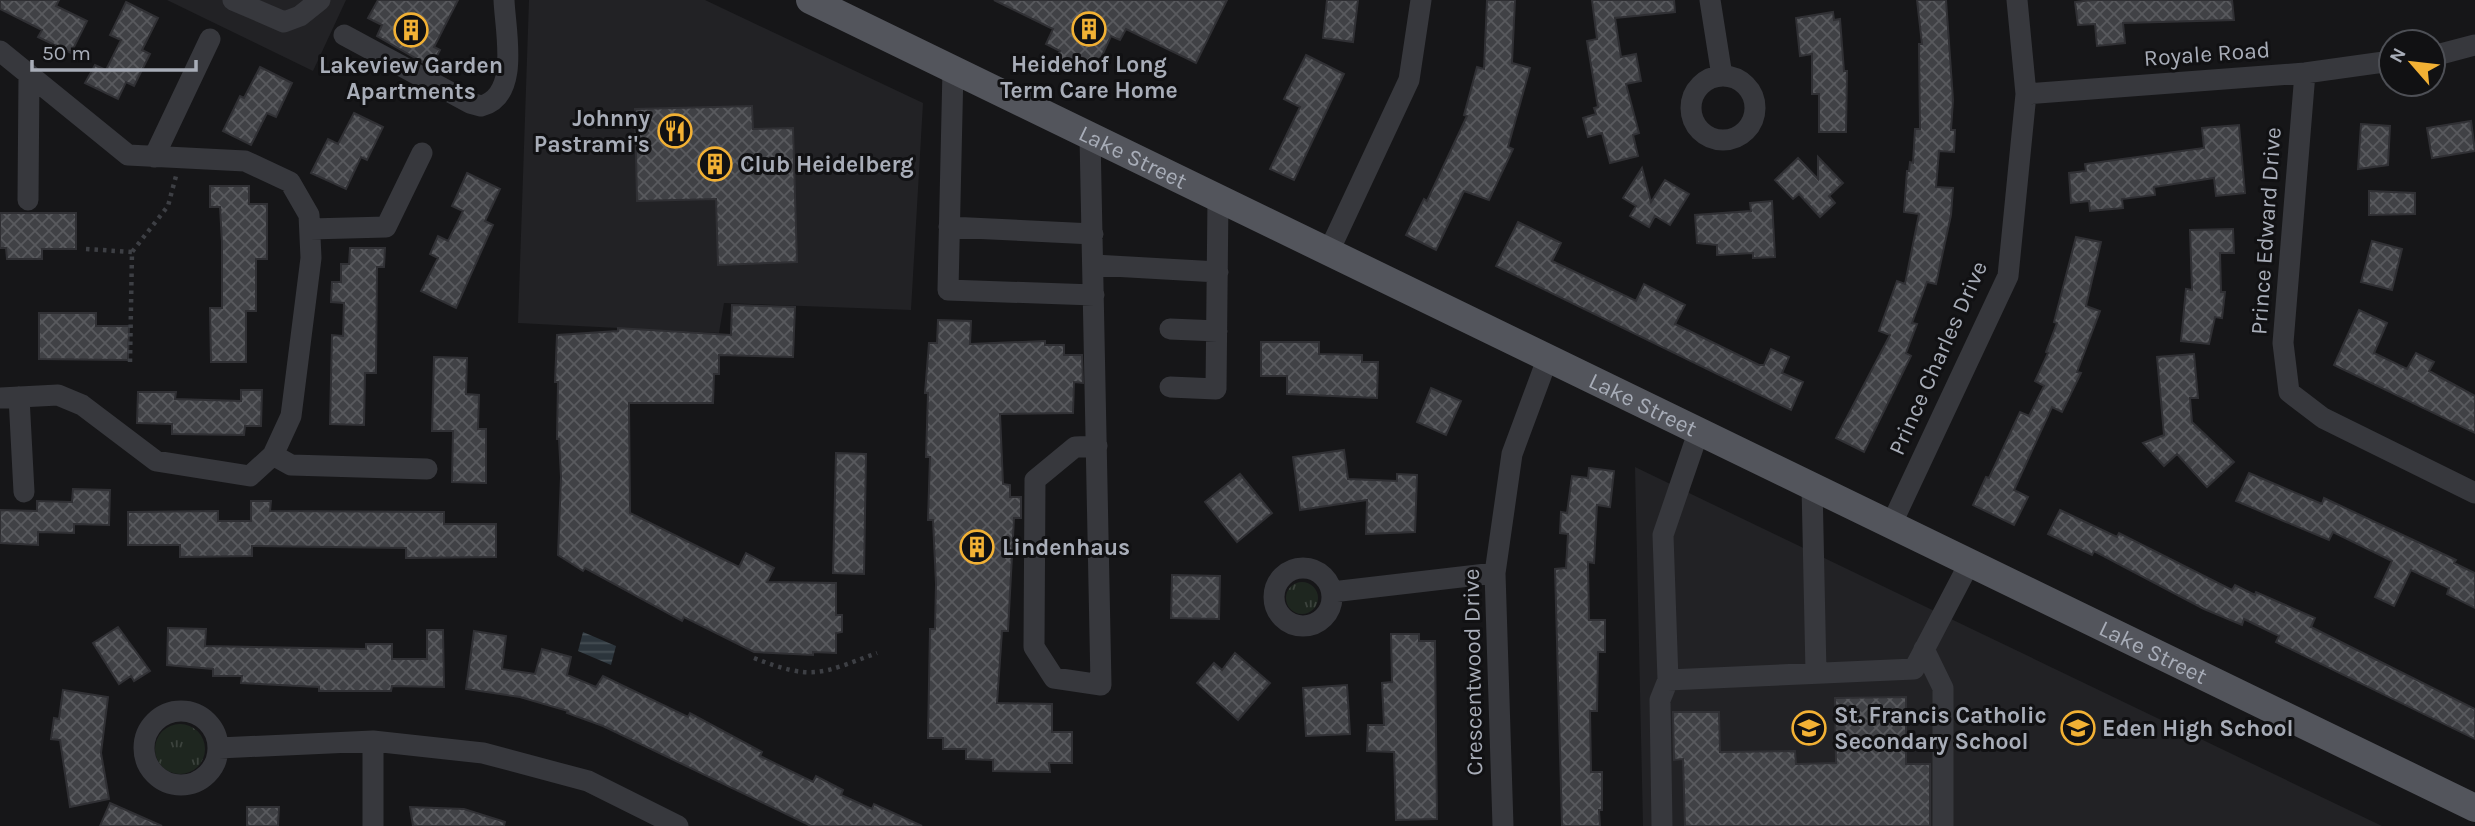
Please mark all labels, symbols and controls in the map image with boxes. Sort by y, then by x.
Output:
building icon: Heidehof Long Term Care Home [1070,10,1108,48]
building icon: Lakeview Garden Apartments [392,11,430,49]
scale bar [32,28,196,72]
north arrow [2377,28,2447,98]
street label: Royale Road [2143,36,2271,72]
text: 50 m [42,41,91,65]
text: N [2385,44,2411,67]
place label: Heidehof Long Term Care Home [1000,51,1178,104]
place label: Lakeview Garden Apartments [319,52,503,105]
place label: Johnny Pastrami's [534,105,650,158]
restaurant icon: Johnny Pastrami's [656,112,694,150]
street label: Lake Street [1075,119,1192,195]
street label: Prince Edward Drive [2245,126,2287,336]
building icon: Club Heidelberg [696,145,734,183]
place label: Club Heidelberg [740,151,914,178]
street label: Prince Charles Drive [1883,257,1993,459]
street label: Lake Street [1585,367,1702,442]
building icon: Lindenhaus [958,528,996,566]
place label: Lindenhaus [1002,534,1130,561]
street label: Crescentwood Drive [1458,568,1488,776]
street label: Lake Street [2095,614,2212,690]
place label: St. Francis Catholic Secondary School [1834,702,2047,755]
school or university icon: St. Francis Catholic Secondary School [1790,709,1828,747]
school or university icon: Eden High School [2059,709,2097,747]
place label: Eden High School [2102,715,2293,742]

